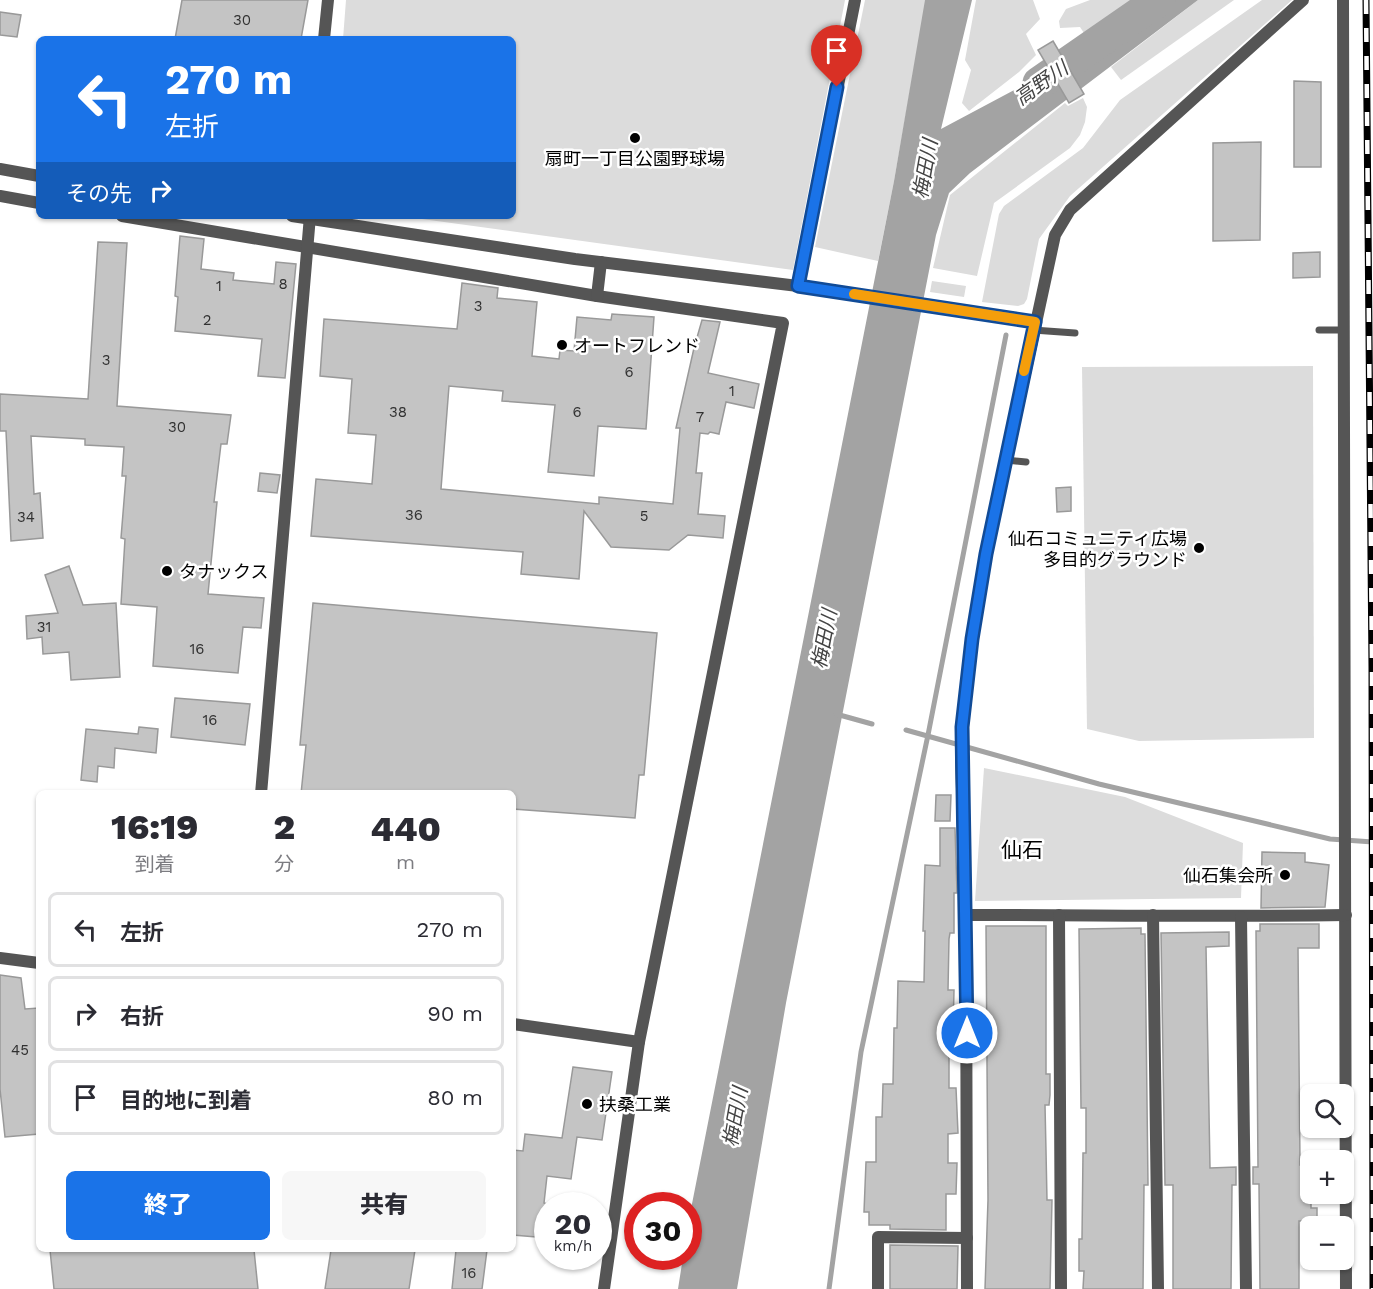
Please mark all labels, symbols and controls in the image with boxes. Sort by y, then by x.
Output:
house number: 30 [233,11,251,29]
pin [811,25,862,87]
icon: arrive [820,34,853,67]
text: 270 m [165,55,292,104]
water label: 高野川 [1010,55,1074,110]
icon: left [66,60,144,138]
text: 左折 [165,111,219,143]
marker: 扇町一丁目公園野球場 [628,131,642,145]
water label: 梅田川 [908,135,942,201]
place label: 扇町一丁目公園野球場 [545,148,725,169]
icon: right [144,174,177,207]
text: その先 [66,181,132,206]
house number: 8 [278,275,288,293]
house number: 1 [216,277,222,295]
house number: 3 [474,297,482,315]
house number: 2 [203,311,211,329]
place label: オートフレンド [574,335,700,356]
marker: オートフレンド [555,338,569,352]
house number: 3 [102,351,110,369]
house number: 6 [624,363,634,381]
house number: 1 [729,382,735,400]
house number: 38 [389,403,407,421]
house number: 6 [572,403,582,421]
house number: 7 [696,408,704,426]
house number: 30 [168,418,186,436]
house number: 36 [405,506,423,524]
house number: 5 [640,507,648,525]
house number: 34 [17,508,35,526]
place label: 仙石コミュニティ広場 多目的グラウンド [1008,528,1187,570]
marker: 仙石コミュニティ広場 多目的グラウンド [1192,541,1206,555]
place label: タナックス [179,561,268,582]
marker: タナックス [160,564,174,578]
water label: 梅田川 [806,605,842,671]
house number: 31 [37,618,51,636]
house number: 16 [190,640,204,658]
house number: 16 [203,711,217,729]
text: 16:19 [111,806,199,848]
text: 2 [274,806,295,848]
text: 440 [370,808,441,850]
district label: 仙石 [1001,837,1043,862]
text: m [396,850,415,874]
text: 到着 [135,852,175,876]
text: 分 [274,852,294,876]
place label: 仙石集会所 [1183,865,1273,886]
marker: 仙石集会所 [1278,868,1292,882]
icon: left [69,913,102,946]
text: 270 m [417,917,483,942]
text: 左折 [120,920,164,945]
icon: right [69,997,102,1030]
text: 90 m [427,1001,483,1026]
position arrow [935,1001,999,1065]
text: 右折 [120,1004,164,1029]
house number: 45 [11,1041,29,1059]
icon: arrive [69,1081,102,1114]
water label: 梅田川 [718,1083,752,1149]
map controls [1300,1084,1354,1270]
button: search [1300,1084,1354,1138]
text: 80 m [427,1085,483,1110]
text: 目的地に到着 [120,1088,252,1113]
place label: 扶桑工業 [599,1094,671,1115]
marker: 扶桑工業 [580,1097,594,1111]
button: + [1300,1150,1354,1204]
button: 終了 [66,1171,270,1240]
button: 共有 [282,1171,486,1240]
speed limit sign: 30 [624,1192,702,1270]
text: 20 [554,1206,592,1241]
button: − [1300,1216,1354,1270]
text: km/h [554,1237,592,1255]
house number: 16 [462,1264,476,1282]

